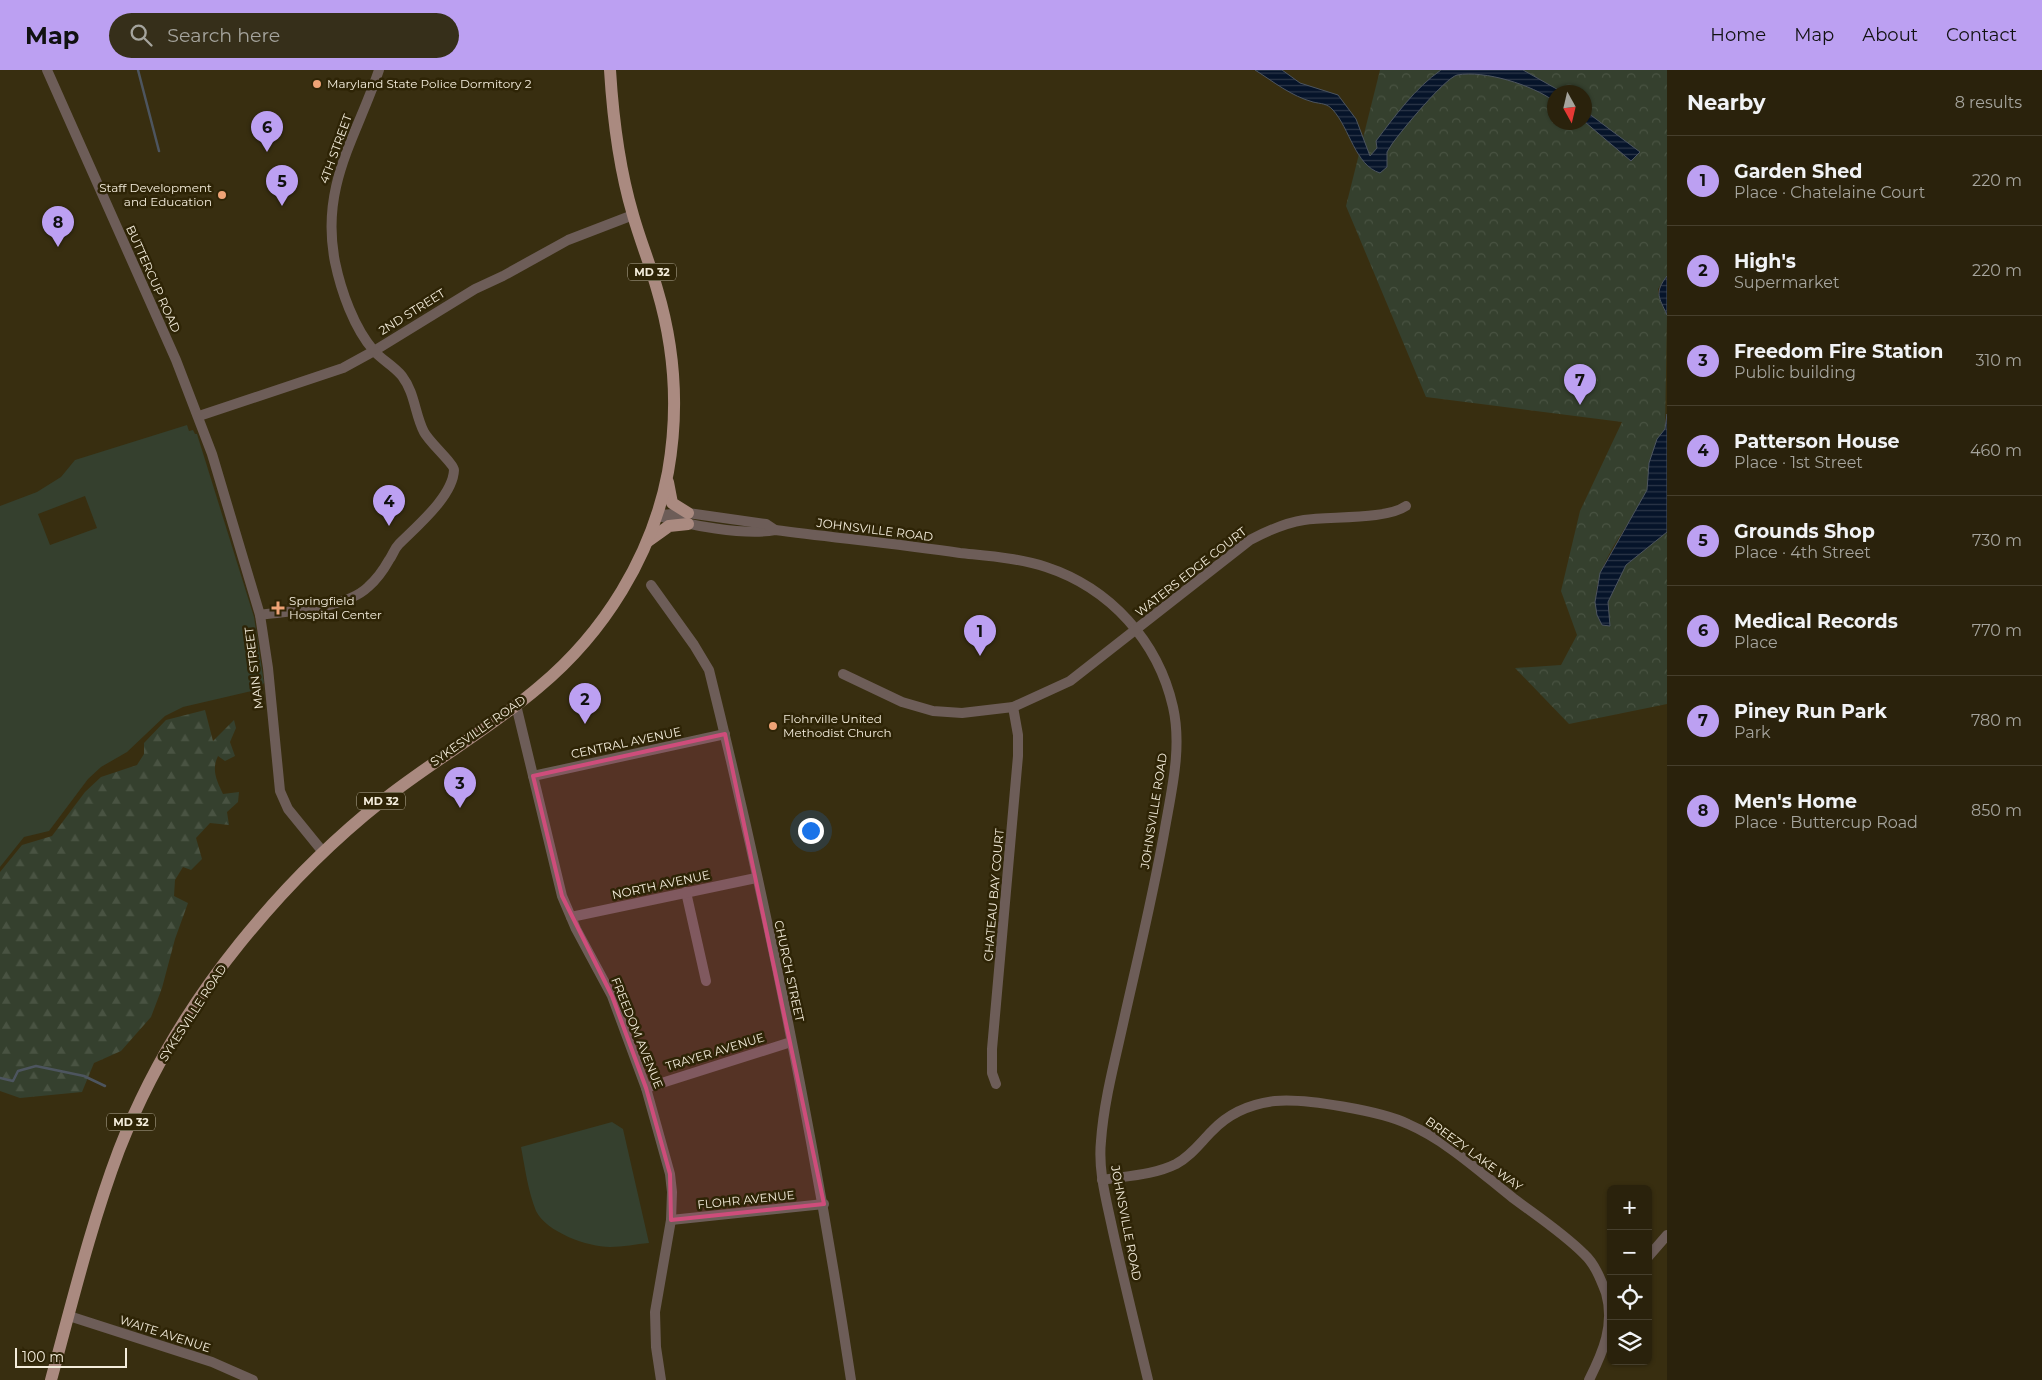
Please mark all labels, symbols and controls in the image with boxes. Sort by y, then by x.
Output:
search box [109,13,459,58]
text: Map [25,21,79,50]
icon: search [127,21,155,49]
text: Search here [167,24,280,47]
text: Home [1710,24,1766,46]
text: Map [1794,24,1834,46]
text: About [1862,24,1918,46]
text: Contact [1946,24,2017,46]
place label: Maryland State Police Dormitory 2 [327,76,532,91]
marker: Maryland State Police Dormitory 2 [311,78,323,90]
north arrow [1547,85,1592,130]
text: Nearby [1687,90,1766,115]
text: 8 results [1955,93,2022,112]
pin: 6 [251,111,283,152]
street label: 4TH STREET [316,112,355,186]
text: Garden Shed [1734,160,1863,183]
pin: 5 [266,165,298,206]
text: 1 [1700,171,1706,190]
text: 220 m [1972,171,2022,190]
place label: Staff Development and Education [99,180,212,209]
text: Place · Chatelaine Court [1734,183,1925,202]
marker: Staff Development and Education [216,189,228,201]
pin: 8 [42,206,74,247]
street label: BUTTERCUP ROAD [123,223,184,335]
text: High's [1734,250,1796,273]
text: 2 [1698,261,1708,280]
text: 220 m [1972,261,2022,280]
road number: MD 32 [628,263,676,280]
text: Supermarket [1734,273,1840,292]
street label: 2ND STREET [376,285,448,338]
text: Freedom Fire Station [1734,340,1943,363]
text: 3 [1698,351,1708,370]
text: 310 m [1975,351,2022,370]
text: Public building [1734,363,1856,382]
pin: 7 [1564,364,1596,405]
text: Patterson House [1734,430,1899,453]
text: 4 [1697,441,1709,460]
text: 460 m [1970,441,2022,460]
text: Place · 1st Street [1734,453,1863,472]
pin: 4 [373,485,405,526]
street label: JOHNSVILLE ROAD [815,515,934,544]
text: Grounds Shop [1734,520,1875,543]
street label: WATERS EDGE COURT [1132,524,1249,620]
text: 5 [1698,531,1708,550]
text: 730 m [1972,531,2022,550]
text: Place · 4th Street [1734,543,1871,562]
place label: Springfield Hospital Center [289,593,382,622]
marker: Springfield Hospital Center [271,601,285,615]
text: Medical Records [1734,610,1898,633]
pin: 1 [964,615,996,656]
text: 6 [1698,621,1708,640]
text: 770 m [1972,621,2022,640]
street label: MAIN STREET [241,626,266,710]
text: Place [1734,633,1778,652]
pin: 2 [569,683,601,724]
street label: SYKESVILLE ROAD [427,692,528,769]
text: Piney Run Park [1734,700,1887,723]
place label: Flohrville United Methodist Church [783,711,892,740]
text: 7 [1698,711,1708,730]
text: 780 m [1971,711,2022,730]
marker: Flohrville United Methodist Church [767,720,779,732]
street label: CENTRAL AVENUE [569,723,682,762]
text: Park [1734,723,1771,742]
street label: JOHNSVILLE ROAD [1137,752,1170,871]
pin: 3 [444,767,476,808]
text: Men's Home [1734,790,1857,813]
road number: MD 32 [357,792,405,809]
text: 8 [1698,801,1708,820]
text: 850 m [1971,801,2022,820]
text: Place · Buttercup Road [1734,813,1918,832]
your location [798,818,824,844]
street label: CHATEAU BAY COURT [980,828,1007,962]
street label: NORTH AVENUE [610,867,711,902]
street label: CHURCH STREET [771,919,808,1023]
street label: SYKESVILLE ROAD [156,961,230,1064]
street label: FREEDOM AVENUE [608,975,667,1091]
street label: TRAYER AVENUE [664,1029,766,1074]
street label: BREEZY LAKE WAY [1423,1113,1526,1194]
road number: MD 32 [107,1114,155,1130]
street label: JOHNSVILLE ROAD [1108,1163,1145,1282]
map controls [1607,1185,1652,1365]
button: + [1607,1185,1652,1230]
street label: FLOHR AVENUE [697,1187,795,1212]
button: − [1607,1230,1652,1275]
button: locate [1607,1275,1652,1320]
street label: WAITE AVENUE [118,1312,213,1355]
button: layers [1607,1320,1652,1365]
scale bar [15,1345,128,1368]
text: 100 m [22,1348,64,1366]

